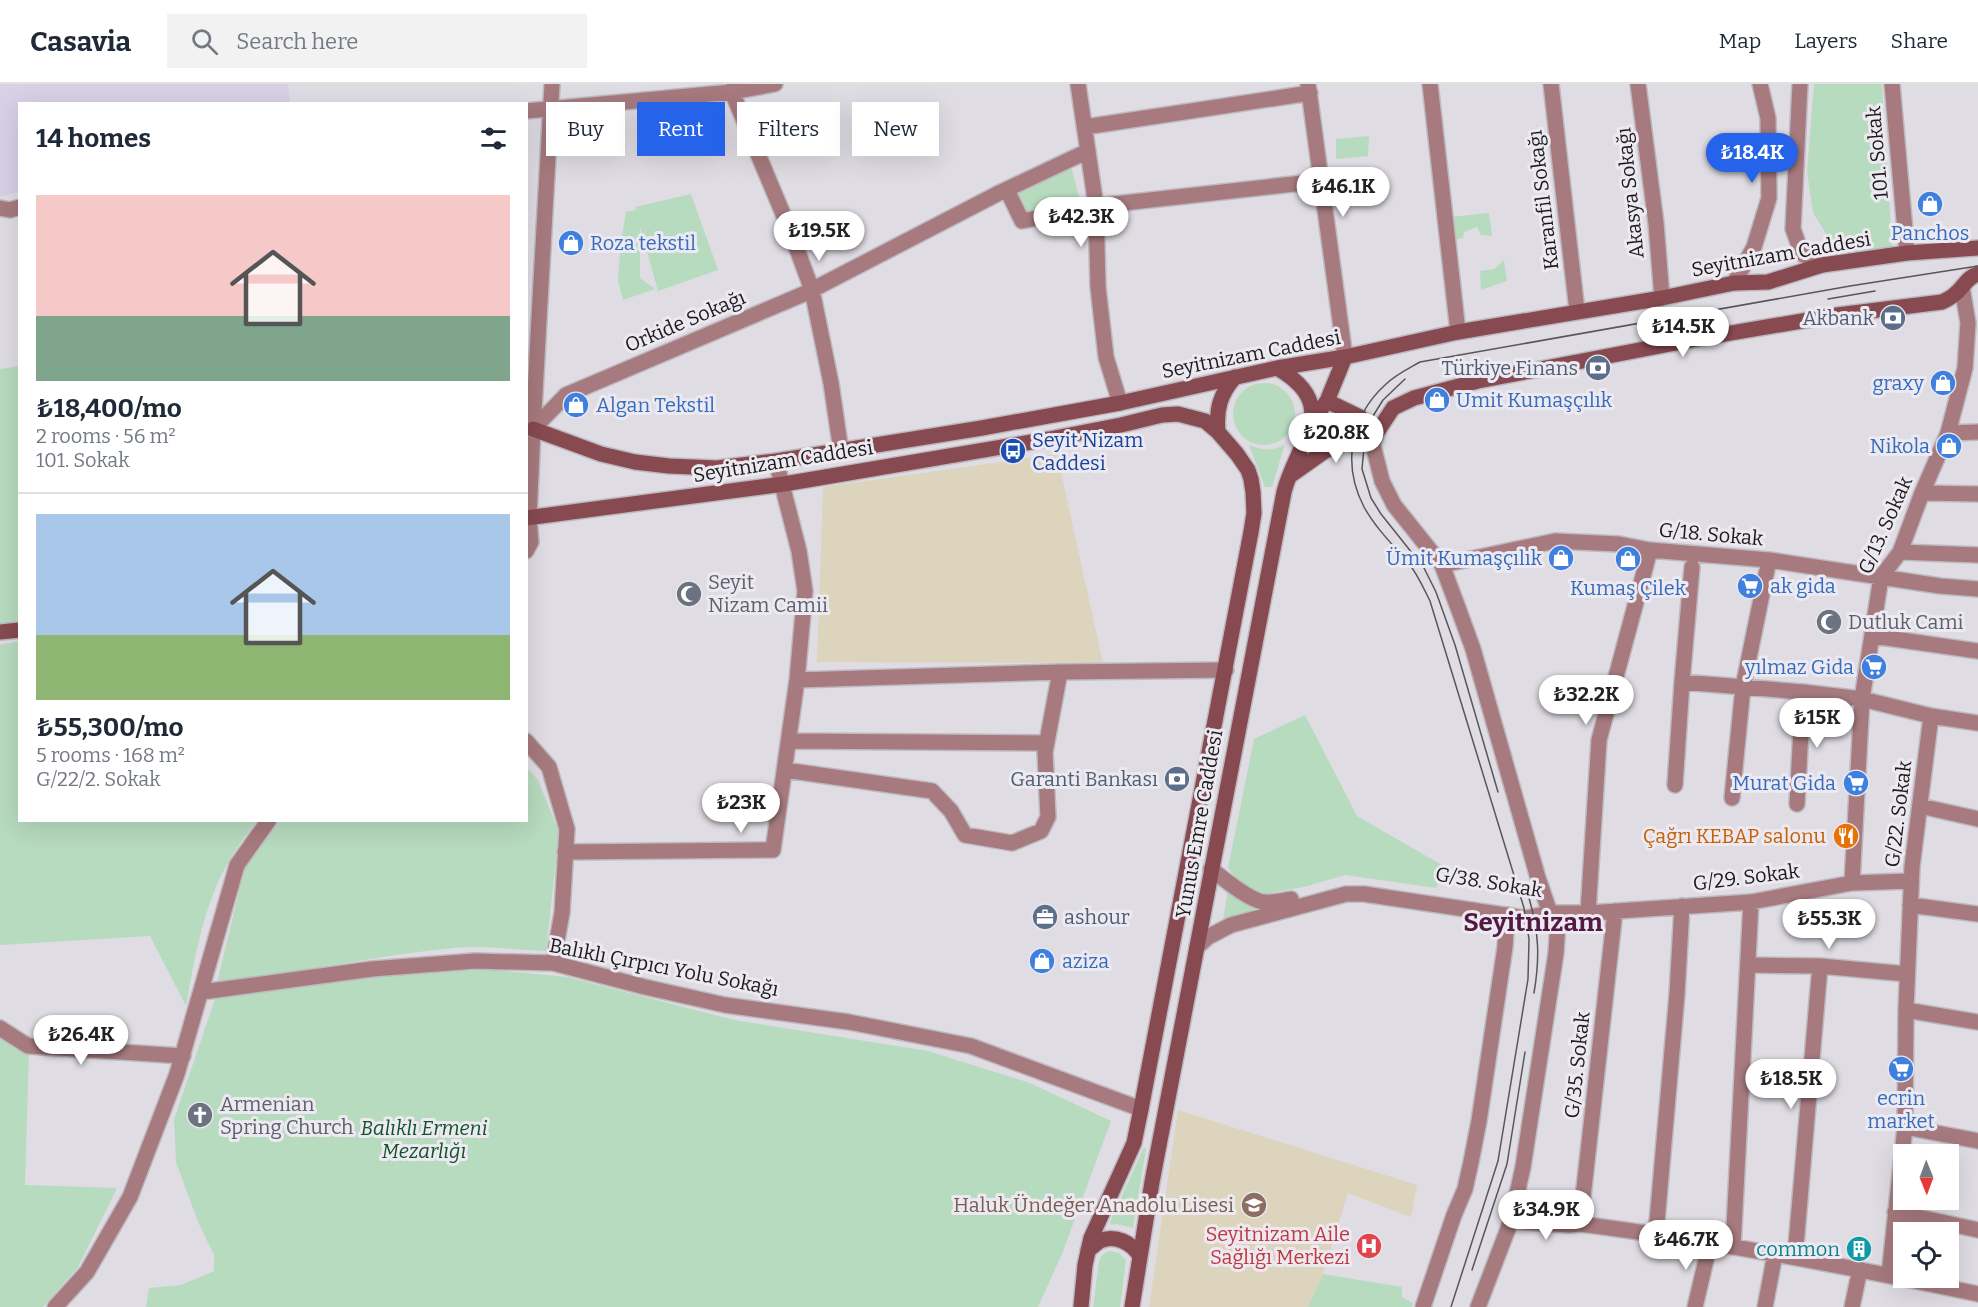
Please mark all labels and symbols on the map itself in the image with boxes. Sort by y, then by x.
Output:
street label: 101. Sokak [1861,105,1893,201]
street label: Akasya Sokağı [1611,126,1649,260]
street label: Karanfil Sokağı [1523,129,1563,271]
pin: ₺18.4K [1703,133,1801,184]
pin: ₺46.1K [1294,167,1392,218]
shop icon: Panchos [1915,189,1945,219]
pin: ₺42.3K [1032,197,1130,248]
pin: ₺19.5K [770,211,868,262]
place label: Panchos [1891,221,1969,245]
street label: Seyitnizam Caddesi [1689,226,1873,282]
shop icon: Roza tekstil [556,228,586,258]
place label: Roza tekstil [590,231,696,255]
street label: Orkide Sokağı [621,285,749,357]
bank icon: Akbank [1878,303,1908,333]
place label: Akbank [1803,306,1875,330]
pin: ₺14.5K [1634,307,1732,358]
street label: Seyitnizam Caddesi [1159,325,1343,383]
bank icon: Türkiye Finans [1583,353,1613,383]
place label: Türkiye Finans [1441,356,1578,380]
shop icon: graxy [1928,368,1958,398]
place label: graxy [1872,371,1924,395]
shop icon: Umit Kumaşçılık [1422,385,1452,415]
place label: Umit Kumaşçılık [1456,388,1613,412]
shop icon: Algan Tekstil [561,390,591,420]
place label: Algan Tekstil [596,393,715,417]
pin: ₺20.8K [1287,413,1385,464]
place label: Seyit Nizam Caddesi [1032,428,1143,475]
shop icon: Nikola [1934,431,1964,461]
place label: Nikola [1870,434,1930,458]
street label: Seyitnizam Caddesi [691,435,875,487]
bus stop icon: Seyit Nizam Caddesi [998,436,1028,466]
street label: G/13. Sokak [1853,472,1917,577]
street label: G/18. Sokak [1658,517,1765,551]
shop icon: Ümit Kumaşçılık [1546,543,1576,573]
shop icon: Kumaş Çilek [1613,544,1643,574]
place label: Ümit Kumaşçılık [1386,546,1543,570]
place label: Seyit Nizam Camii [708,570,828,617]
supermarket icon: ak gida [1735,571,1765,601]
place label: ak gida [1770,574,1836,598]
place label: Kumaş Çilek [1570,576,1687,600]
mosque icon: Seyit Nizam Camii [674,579,704,609]
mosque icon: Dutluk Cami [1814,607,1844,637]
place label: Dutluk Cami [1848,610,1964,634]
supermarket icon: yılmaz Gida [1859,652,1889,682]
place label: yılmaz Gida [1744,655,1854,679]
pin: ₺32.2K [1537,675,1635,726]
pin: ₺15K [1781,698,1853,749]
street label: Yunus Emre Caddesi [1171,728,1227,920]
street label: G/22. Sokak [1880,759,1917,869]
bank icon: Garanti Bankası [1162,764,1192,794]
place label: Garanti Bankası [1010,767,1158,791]
supermarket icon: Murat Gida [1841,768,1871,798]
place label: Murat Gida [1732,771,1836,795]
pin: ₺23K [705,783,777,834]
restaurant icon: Çağrı KEBAP salonu [1831,821,1861,851]
place label: Çağrı KEBAP salonu [1643,824,1826,848]
street label: G/29. Sokak [1691,858,1801,895]
street label: G/38. Sokak [1434,862,1545,902]
pin: ₺55.3K [1780,899,1878,950]
office icon: ashour [1030,902,1060,932]
place label: ashour [1064,905,1130,929]
district label: Seyitnizam [1463,907,1603,938]
street label: Balıklı Çırpıcı Yolu Sokağı [547,933,781,1001]
shop icon: aziza [1027,946,1057,976]
place label: aziza [1062,949,1109,973]
street label: G/35. Sokak [1559,1010,1595,1120]
pin: ₺26.4K [32,1015,130,1066]
supermarket icon: ecrin market [1886,1054,1916,1084]
pin: ₺18.5K [1742,1059,1840,1110]
place label: ecrin market [1867,1086,1935,1133]
place label: Armenian Spring Church [220,1092,354,1139]
church icon: Armenian Spring Church [185,1100,215,1130]
park label: Balıklı Ermeni Mezarlığı [361,1116,488,1163]
north arrow [1893,1144,1959,1210]
school or university icon: Haluk Ündeğer Anadolu Lisesi [1239,1190,1269,1220]
pin: ₺34.9K [1497,1190,1595,1241]
place label: Haluk Ündeğer Anadolu Lisesi [953,1193,1234,1217]
pin: ₺46.7K [1637,1220,1735,1271]
place label: Seyitnizam Aile Sağlığı Merkezi [1205,1222,1350,1269]
hospital icon: Seyitnizam Aile Sağlığı Merkezi [1354,1231,1384,1261]
building icon: common [1844,1234,1874,1264]
place label: common [1756,1237,1840,1261]

